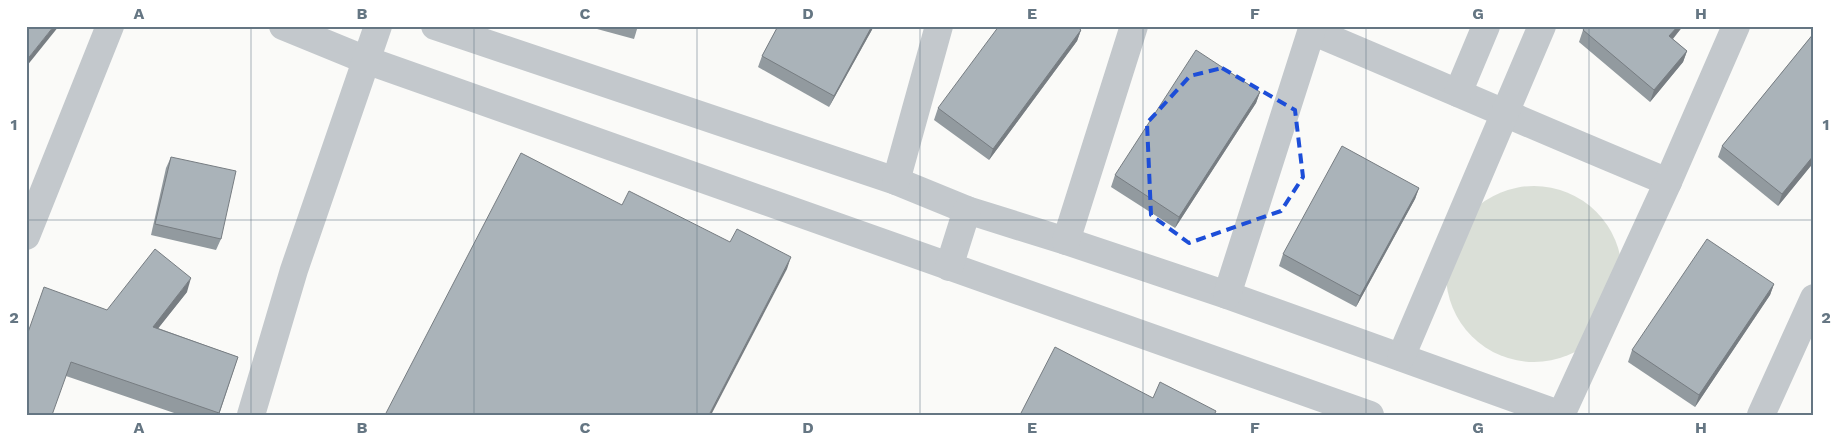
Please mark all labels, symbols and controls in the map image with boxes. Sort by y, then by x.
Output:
text: A [134,4,145,23]
text: B [357,4,368,23]
text: C [580,4,591,23]
text: D [802,4,814,23]
text: E [1027,4,1037,23]
text: F [1250,4,1260,23]
text: G [1472,4,1484,23]
text: H [1695,4,1707,23]
text: 1 [11,115,17,134]
text: 1 [1823,115,1829,134]
text: 2 [9,308,19,327]
text: 2 [1821,308,1831,327]
text: A [134,418,145,437]
text: B [357,418,368,437]
text: C [580,418,591,437]
text: D [802,418,814,437]
text: E [1027,418,1037,437]
text: F [1250,418,1260,437]
text: G [1472,418,1484,437]
text: H [1695,418,1707,437]

